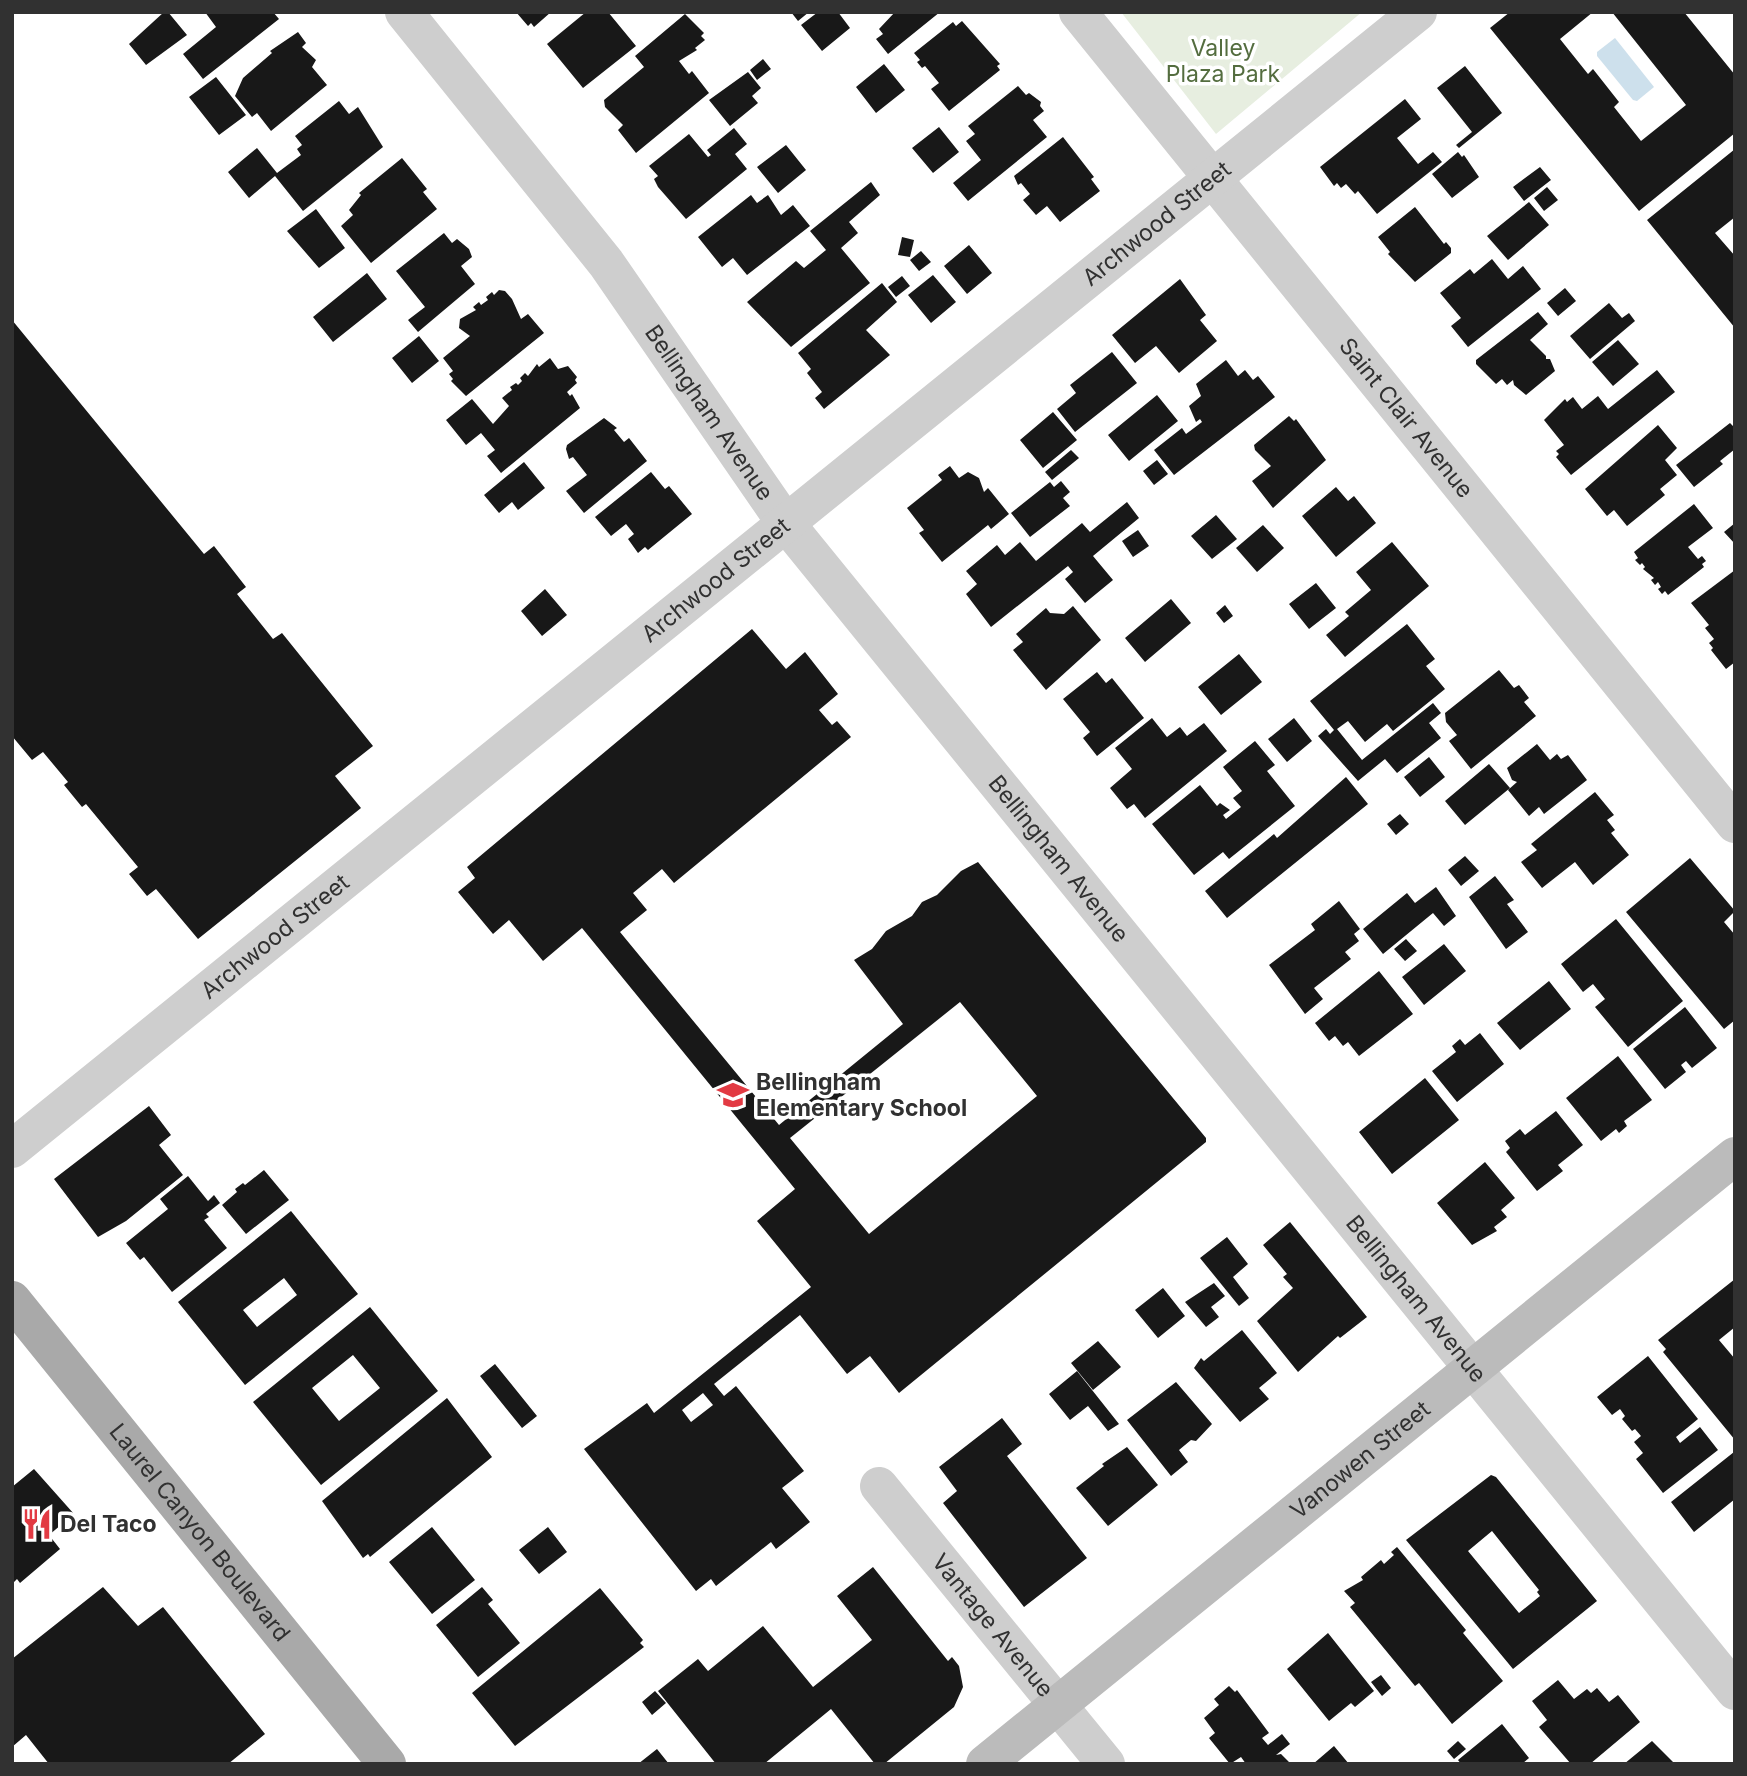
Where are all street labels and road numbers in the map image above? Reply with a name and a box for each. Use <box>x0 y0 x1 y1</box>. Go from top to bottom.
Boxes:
street label: Archwood Street <box>1077 155 1237 292</box>
street label: Bellingham Avenue <box>639 320 780 506</box>
street label: Saint Clair Avenue <box>1333 332 1479 503</box>
street label: Archwood Street <box>636 511 796 648</box>
street label: Bellingham Avenue <box>982 770 1135 948</box>
street label: Archwood Street <box>195 868 355 1005</box>
street label: Bellingham Avenue <box>1340 1210 1492 1388</box>
street label: Vanowen Street <box>1285 1395 1436 1525</box>
street label: Laurel Canyon Boulevard <box>104 1418 296 1647</box>
street label: Vantage Avenue <box>926 1548 1060 1703</box>

